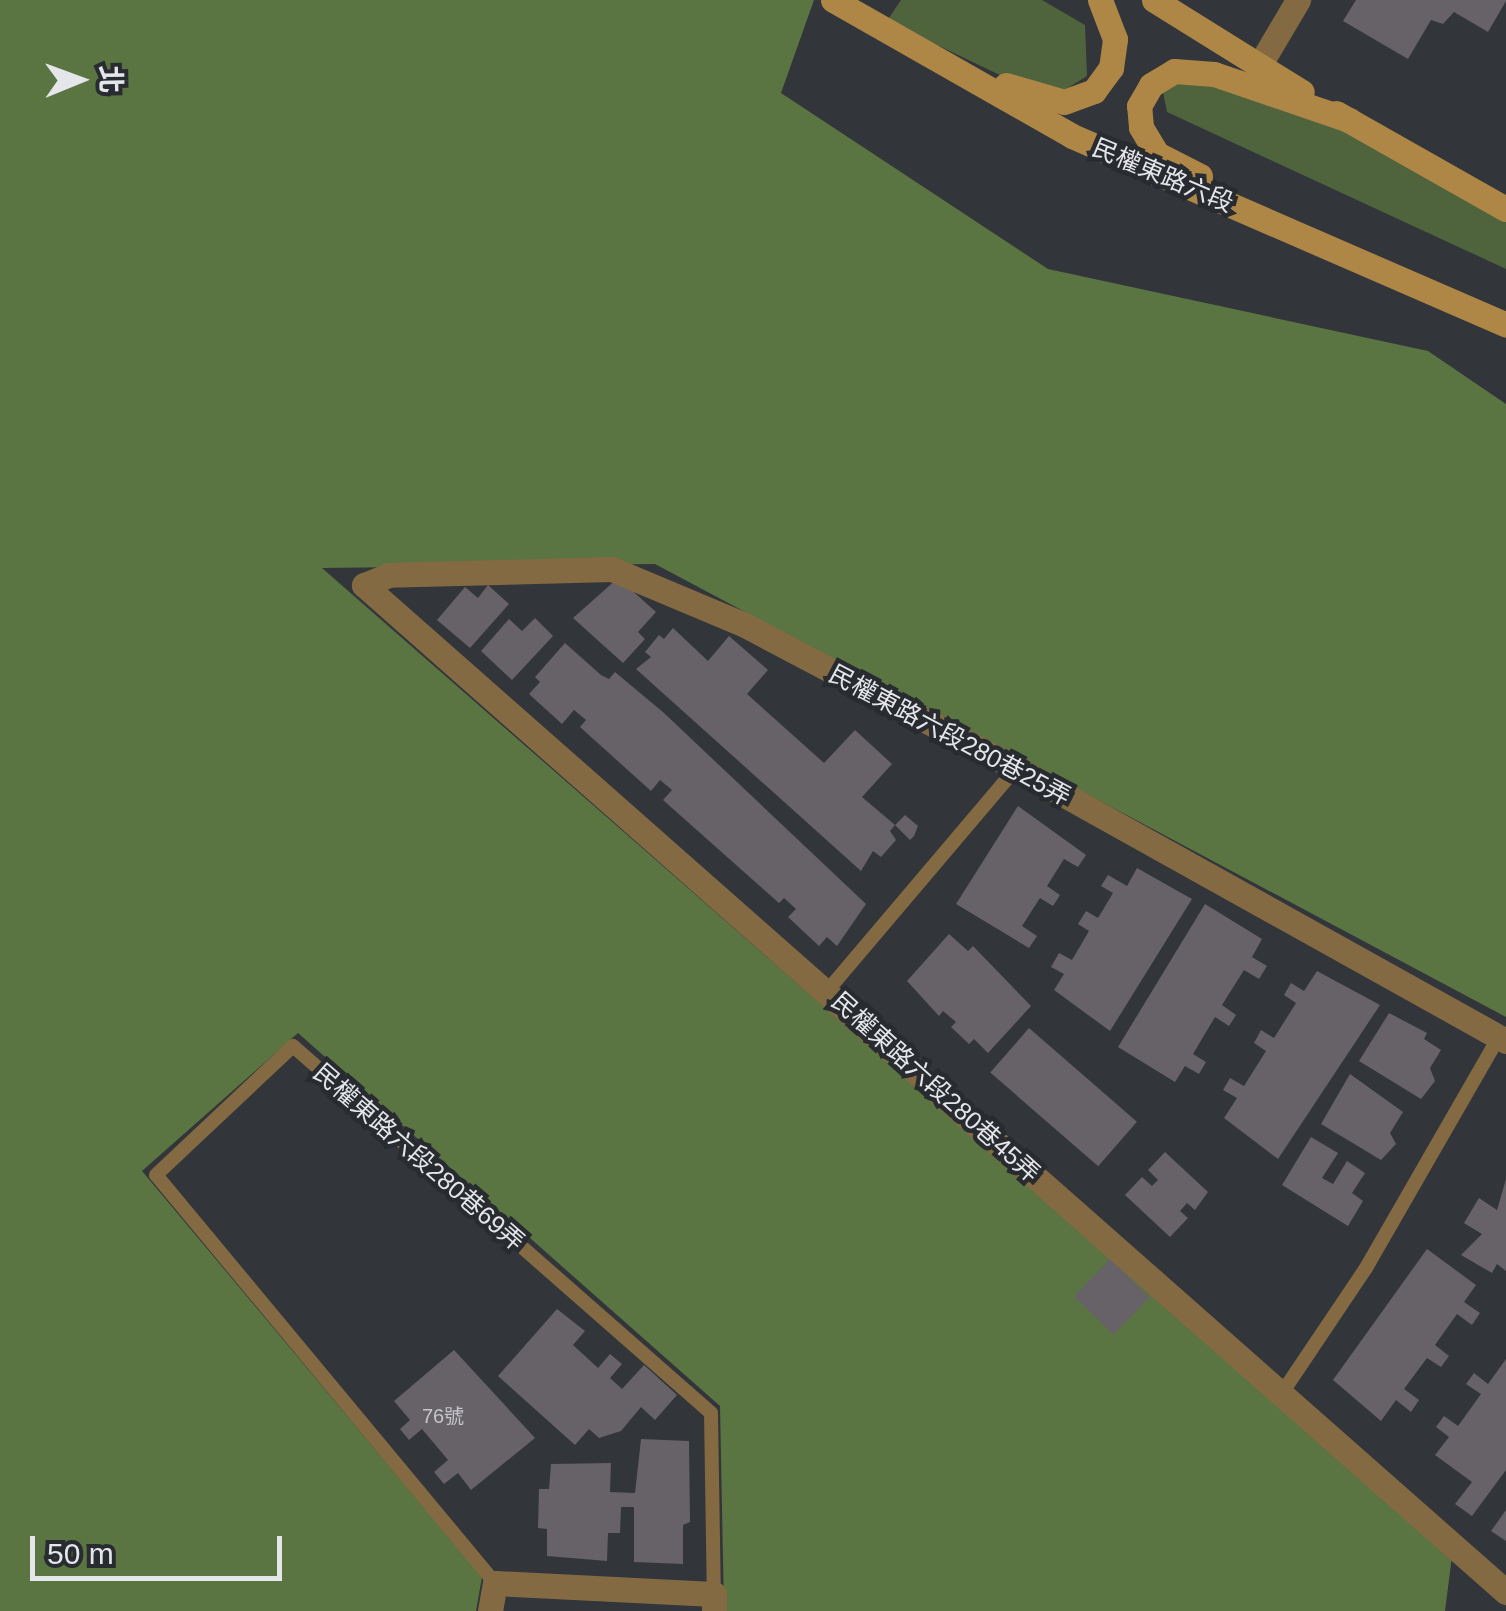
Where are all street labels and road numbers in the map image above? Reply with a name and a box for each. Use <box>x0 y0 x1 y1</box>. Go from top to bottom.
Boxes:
street label: 民權東路六段 <box>1088 132 1238 218</box>
street label: 民權東路六段280巷25弄 <box>824 658 1076 812</box>
street label: 民權東路六段280巷45弄 <box>826 986 1046 1188</box>
street label: 民權東路六段280巷69弄 <box>307 1057 531 1257</box>

